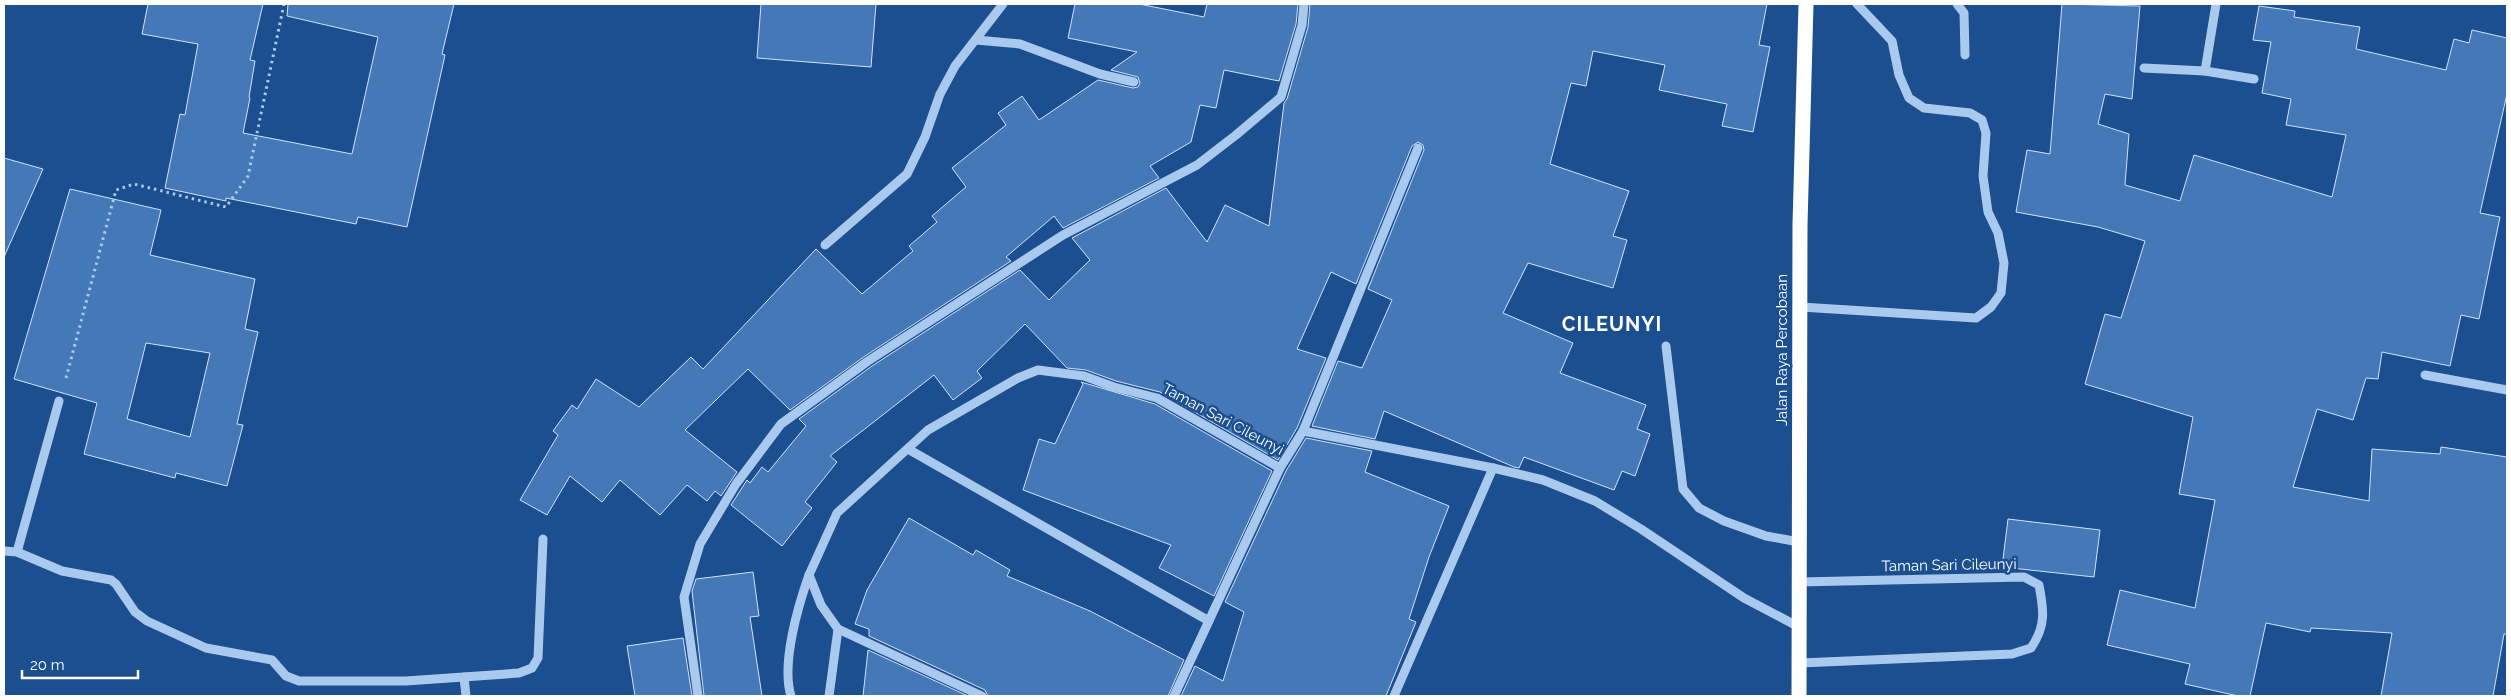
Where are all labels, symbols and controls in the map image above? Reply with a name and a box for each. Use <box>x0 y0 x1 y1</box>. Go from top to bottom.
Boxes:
street label: Jalan Raya Percobaan <box>1773 274 1791 426</box>
district label: CILEUNYI <box>1562 312 1662 336</box>
street label: Taman Sari Cileunyi <box>1159 379 1287 459</box>
street label: Taman Sari Cileunyi <box>1881 555 2017 575</box>
scale bar <box>22 648 139 680</box>
text: 20 m <box>30 656 65 674</box>

